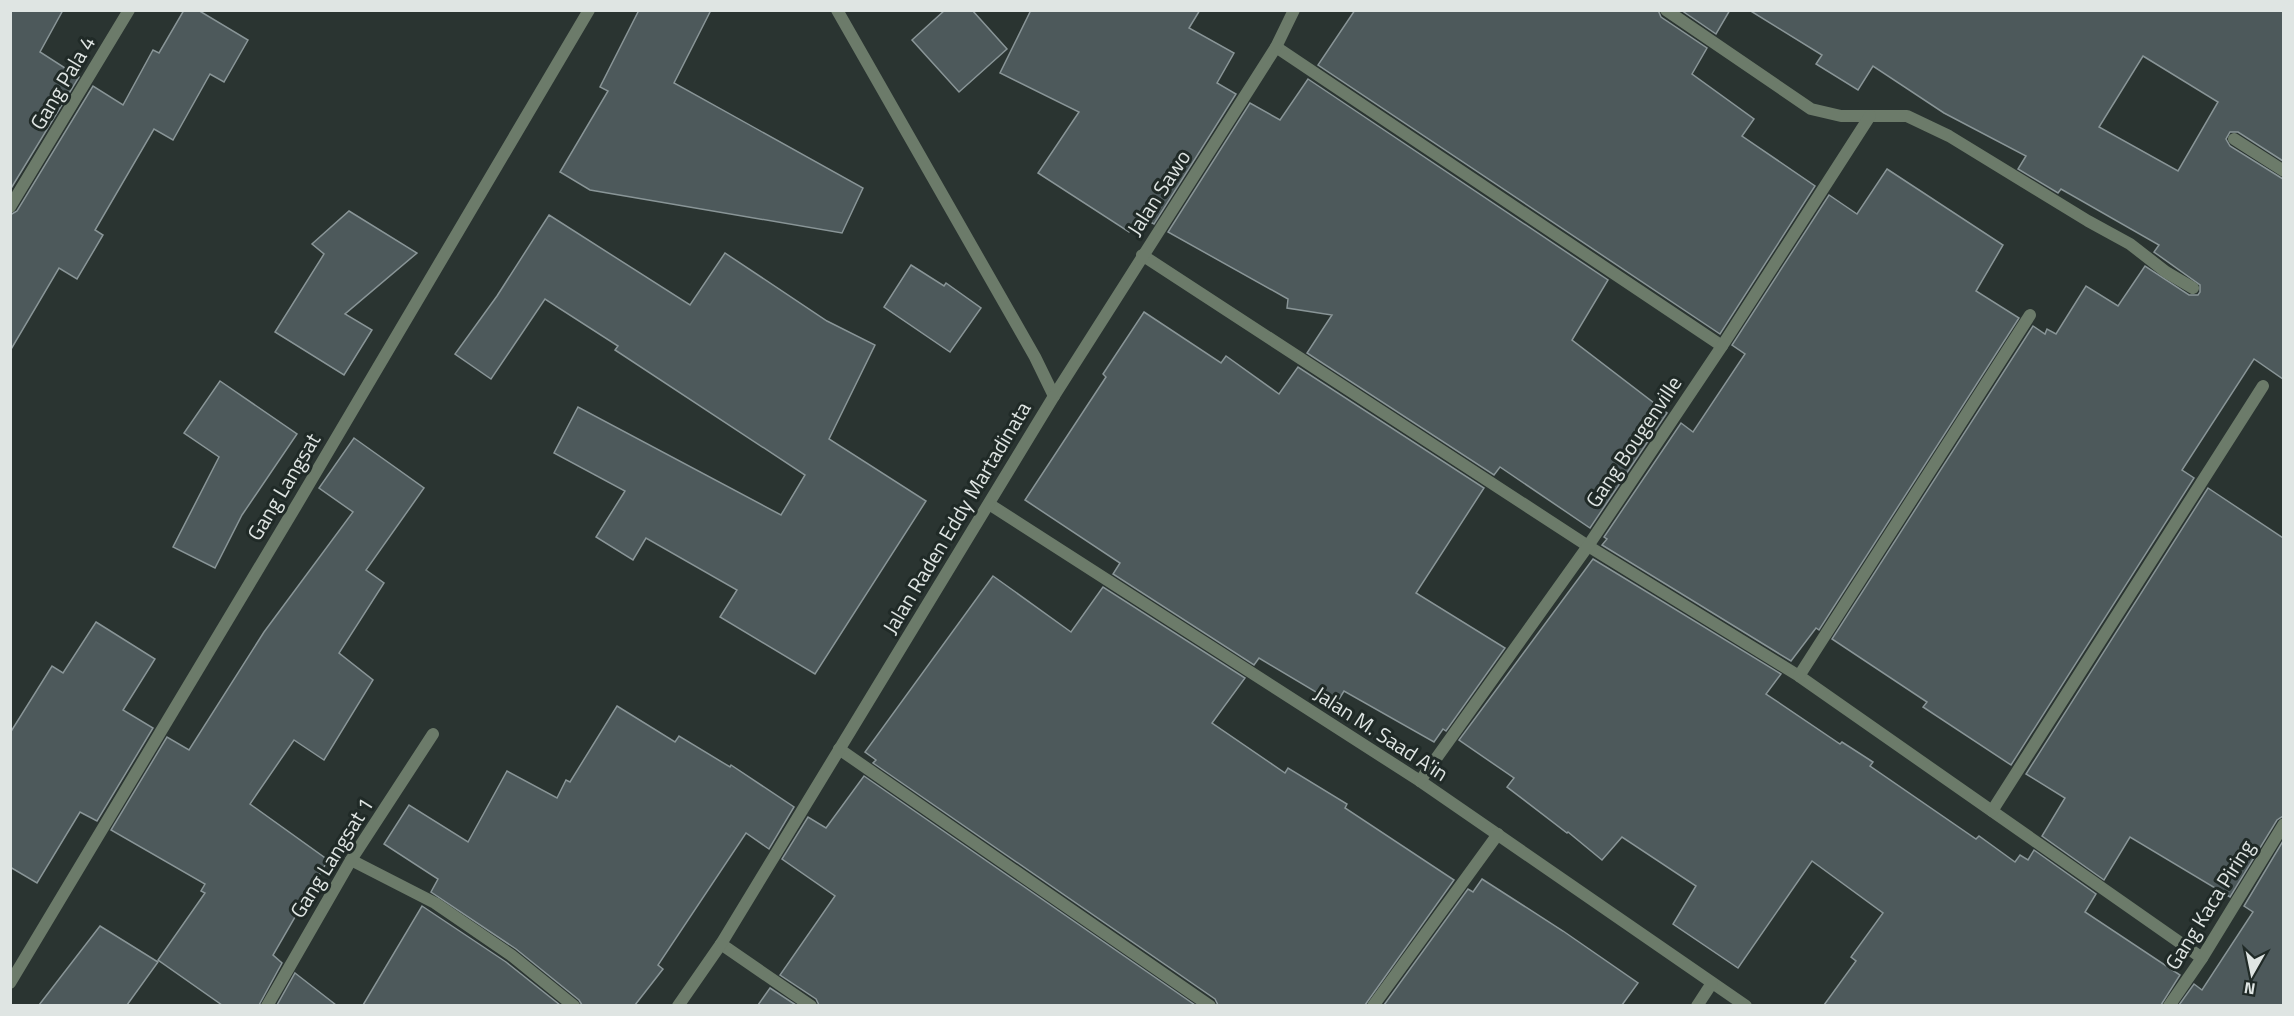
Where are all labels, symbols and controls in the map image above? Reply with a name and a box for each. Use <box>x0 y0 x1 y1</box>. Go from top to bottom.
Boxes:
street label: Gang Pala 4 <box>21 29 103 136</box>
street label: Jalan Sawo <box>1118 143 1198 242</box>
street label: Gang Bougenville <box>1577 369 1689 514</box>
street label: Jalan Raden Eddy Martadinata <box>874 395 1039 640</box>
street label: Gang Langsat <box>238 426 328 546</box>
street label: Jalan M. Saad A'in <box>1308 678 1455 789</box>
street label: Gang Langsat 1 <box>281 791 381 924</box>
street label: Gang Kaca Piring <box>2156 833 2262 976</box>
north arrow <box>2222 944 2282 1004</box>
text: N <box>2242 976 2257 1002</box>

